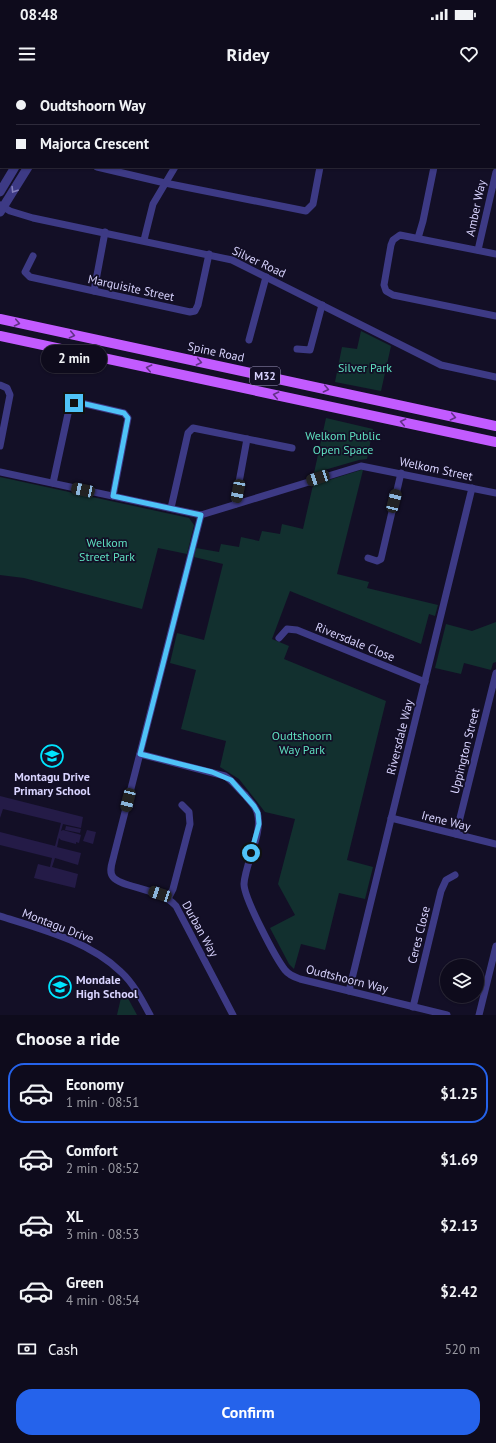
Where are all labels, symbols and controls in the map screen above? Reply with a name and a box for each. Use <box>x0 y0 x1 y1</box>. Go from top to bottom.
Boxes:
text: 08:48 <box>20 5 58 24</box>
icon: menu <box>16 43 38 65</box>
text: Ridey <box>227 43 269 66</box>
icon: heart <box>458 43 480 65</box>
text: Oudtshoorn Way <box>40 96 146 115</box>
text: Majorca Crescent <box>40 134 149 153</box>
street label: Amber Way <box>462 178 489 238</box>
one-way arrow <box>11 186 19 193</box>
street label: Silver Road <box>230 243 288 281</box>
street label: Marquisite Street <box>87 271 176 304</box>
one-way arrow <box>14 318 20 326</box>
one-way arrow <box>68 330 75 338</box>
street label: Spine Road <box>186 338 246 365</box>
callout: 2 min <box>41 345 107 373</box>
text: 2 min <box>58 350 90 367</box>
one-way arrow <box>196 358 202 366</box>
park label: Silver Park <box>338 360 392 375</box>
one-way arrow <box>146 364 152 372</box>
road number: M32 <box>250 367 280 385</box>
one-way arrow <box>323 385 329 393</box>
one-way arrow <box>273 391 279 400</box>
route end <box>65 394 83 412</box>
one-way arrow <box>450 412 456 420</box>
one-way arrow <box>400 419 406 427</box>
park label: Welkom Public Open Space <box>305 428 381 457</box>
street label: Welkom Street <box>398 453 474 484</box>
car <box>305 469 331 487</box>
car <box>230 478 246 504</box>
car <box>70 482 96 498</box>
car <box>385 488 403 514</box>
park label: Welkom Street Park <box>79 535 135 564</box>
street label: Riversdale Close <box>313 619 397 664</box>
street label: Riversdale Way <box>383 697 416 776</box>
street label: Uppington Street <box>447 706 482 795</box>
park label: Oudtshoorn Way Park <box>272 728 332 757</box>
school or university icon: Montagu Drive Primary School <box>39 743 65 769</box>
place label: Montagu Drive Primary School <box>14 769 91 798</box>
car <box>119 787 137 813</box>
street label: Irene Way <box>420 807 473 834</box>
route start <box>242 844 260 862</box>
car <box>147 885 173 903</box>
street label: Durban Way <box>179 898 222 960</box>
street label: Ceres Close <box>404 904 433 965</box>
street label: Montagu Drive <box>20 905 96 946</box>
map controls <box>440 959 484 1003</box>
button: layers <box>440 959 484 1003</box>
street label: Oudtshoorn Way <box>304 961 390 996</box>
place label: Mondale High School <box>76 972 138 1001</box>
school or university icon: Mondale High School <box>47 974 73 1000</box>
text: Choose a ride <box>16 1027 120 1050</box>
icon: car <box>18 1075 54 1111</box>
text: Economy <box>66 1075 124 1094</box>
text: $1.25 <box>440 1084 478 1103</box>
text: 1 min · 08:51 <box>66 1094 139 1111</box>
icon: car <box>18 1141 54 1177</box>
text: Comfort <box>66 1141 118 1160</box>
text: $1.69 <box>440 1150 478 1169</box>
text: 2 min · 08:52 <box>66 1160 139 1177</box>
icon: car <box>18 1207 54 1243</box>
text: XL <box>66 1207 83 1226</box>
text: $2.13 <box>440 1216 478 1235</box>
text: 3 min · 08:53 <box>66 1226 139 1243</box>
icon: car <box>18 1273 54 1309</box>
text: Green <box>66 1273 104 1292</box>
text: $2.42 <box>440 1282 478 1301</box>
text: 4 min · 08:54 <box>66 1292 139 1309</box>
icon: cash <box>16 1338 38 1360</box>
text: Cash <box>48 1340 78 1359</box>
text: 520 m <box>445 1341 480 1358</box>
button: Confirm <box>16 1389 480 1435</box>

